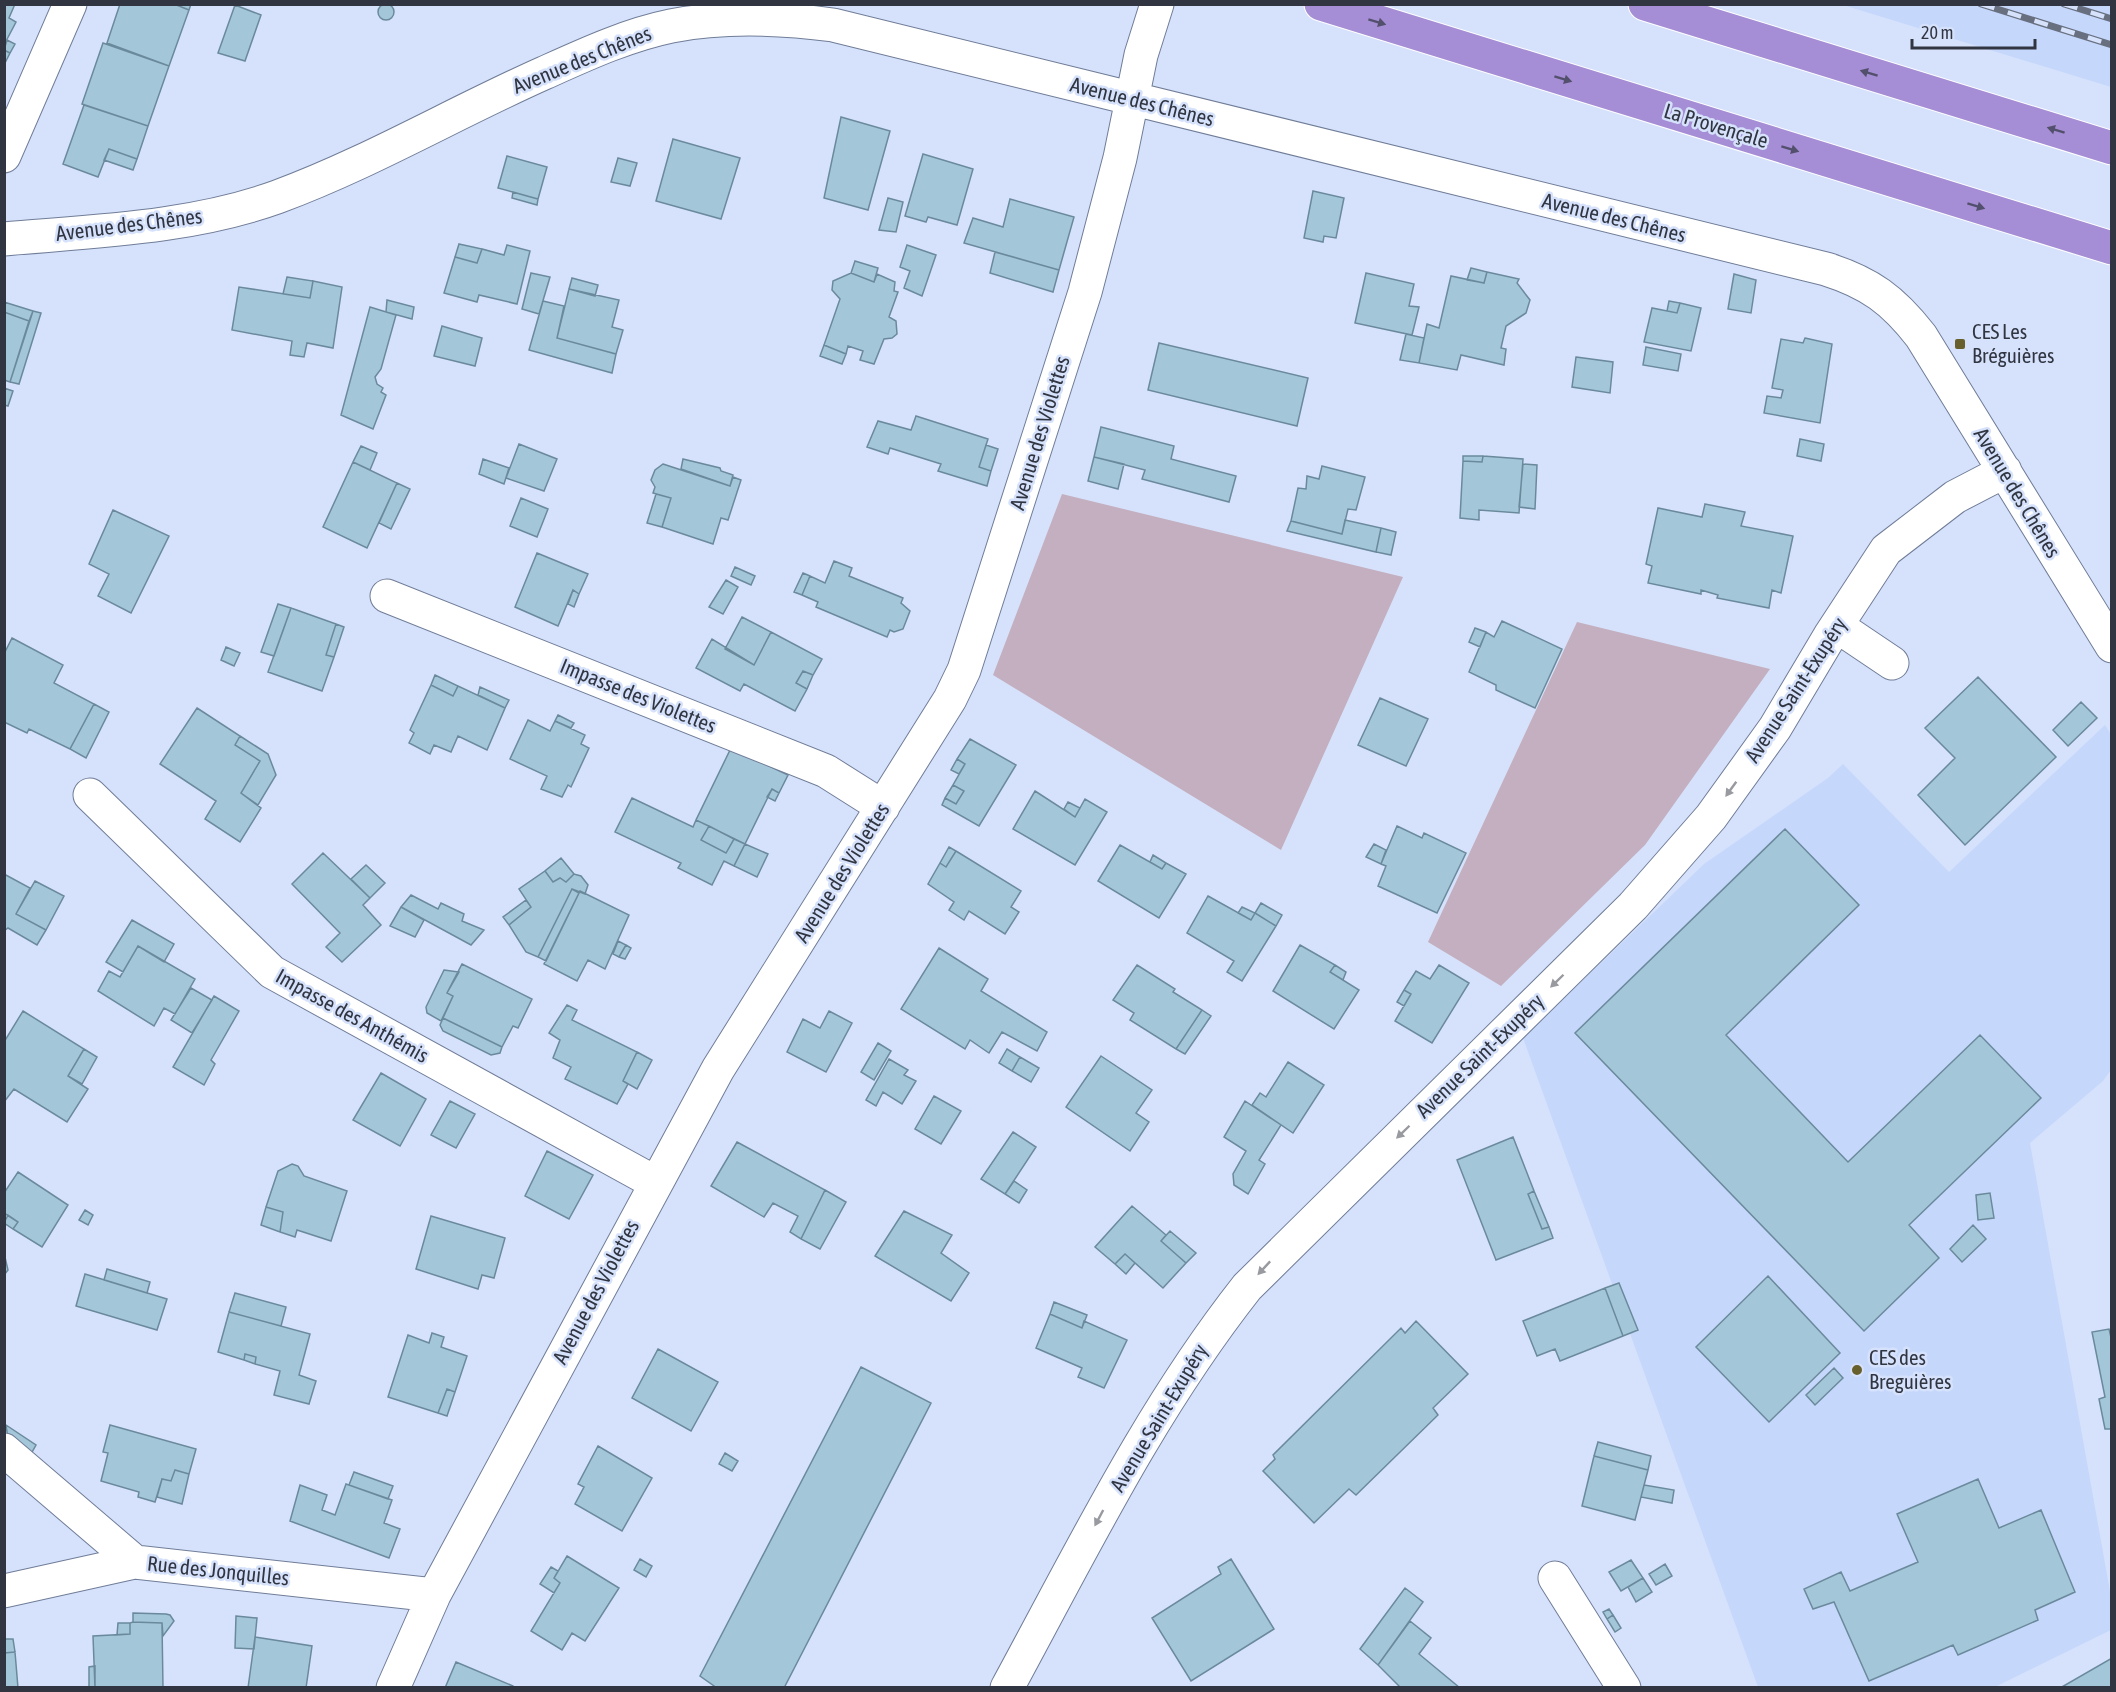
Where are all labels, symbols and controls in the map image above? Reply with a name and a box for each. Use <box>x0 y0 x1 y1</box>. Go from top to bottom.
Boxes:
scale bar <box>1912 12 2035 50</box>
one-way arrow <box>1368 18 1386 27</box>
street label: Avenue des Chênes <box>509 20 654 98</box>
text: 20 m <box>1921 22 1953 43</box>
one-way arrow <box>1860 68 1878 77</box>
street label: Avenue des Chênes <box>1068 72 1217 130</box>
one-way arrow <box>1554 75 1572 84</box>
street label: La Provençale <box>1661 98 1771 152</box>
one-way arrow <box>2047 125 2065 134</box>
one-way arrow <box>1781 145 1799 154</box>
street label: Avenue des Chênes <box>1540 188 1689 246</box>
one-way arrow <box>1967 202 1985 211</box>
street label: Avenue des Chênes <box>54 203 203 245</box>
place label: CES Les Bréguières <box>1972 319 2054 367</box>
marker: CES Les Bréguières <box>1953 337 1967 351</box>
street label: Avenue des Violettes <box>1004 353 1074 512</box>
street label: Avenue des Chênes <box>1970 423 2066 562</box>
street label: Avenue Saint-Exupéry <box>1739 612 1851 766</box>
street label: Impasse des Violettes <box>557 653 720 737</box>
one-way arrow <box>1725 780 1737 796</box>
street label: Avenue des Violettes <box>789 798 894 946</box>
street label: Impasse des Anthémis <box>272 963 433 1067</box>
one-way arrow <box>1551 973 1565 987</box>
street label: Avenue Saint-Exupéry <box>1411 988 1548 1122</box>
one-way arrow <box>1396 1124 1410 1138</box>
street label: Avenue des Violettes <box>547 1215 643 1368</box>
one-way arrow <box>1258 1260 1271 1275</box>
street label: Avenue Saint-Exupéry <box>1105 1339 1212 1496</box>
place label: CES des Breguières <box>1869 1345 1951 1393</box>
marker: CES des Breguières <box>1850 1363 1864 1377</box>
one-way arrow <box>1094 1510 1104 1527</box>
street label: Rue des Jonquilles <box>146 1551 290 1589</box>

